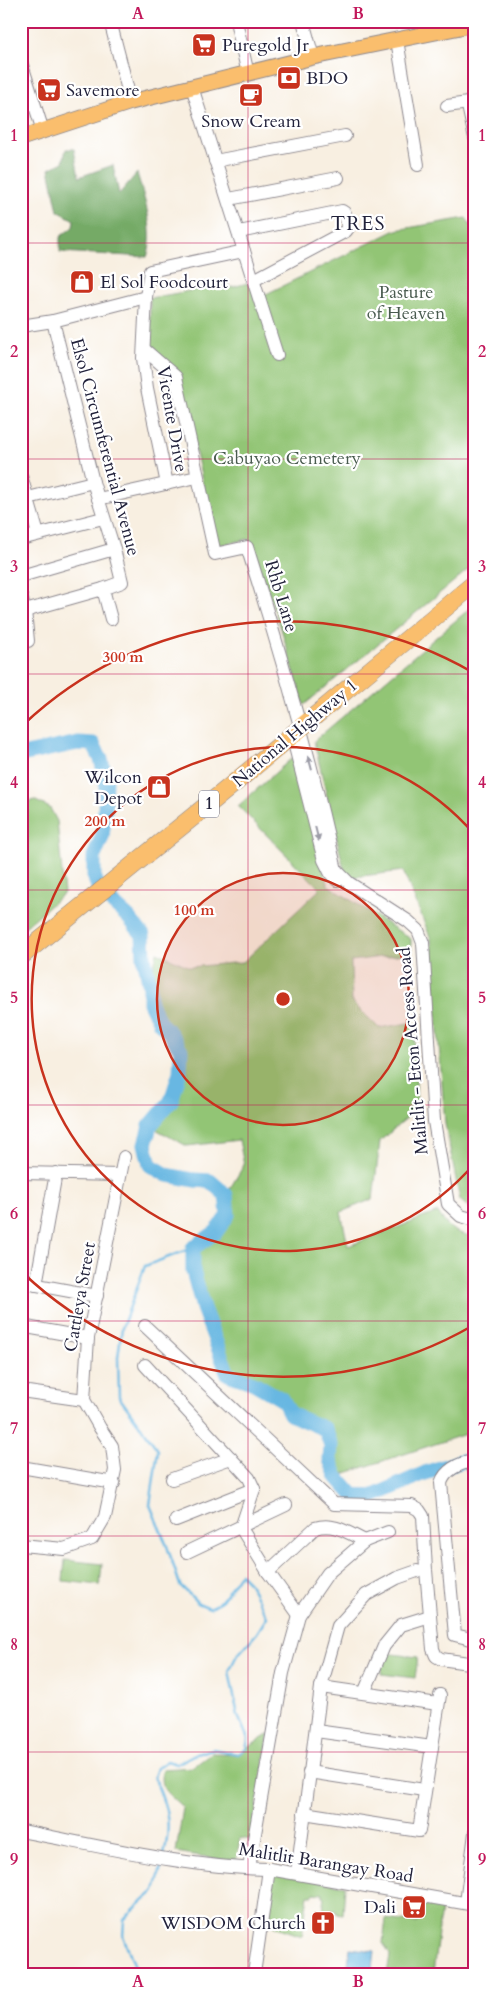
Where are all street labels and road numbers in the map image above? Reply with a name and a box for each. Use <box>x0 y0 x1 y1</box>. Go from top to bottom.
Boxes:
street label: Elsol Circumferential Avenue <box>64 335 146 559</box>
street label: Vicente Drive <box>150 364 194 474</box>
street label: Rhb Lane <box>258 557 304 635</box>
street label: National Highway 1 <box>227 673 363 793</box>
road number: 1 <box>199 791 219 818</box>
street label: Malitlit - Eton Access Road <box>391 946 435 1156</box>
street label: Cattleya Street <box>58 1240 102 1354</box>
street label: Malitlit Barangay Road <box>237 1837 416 1889</box>

